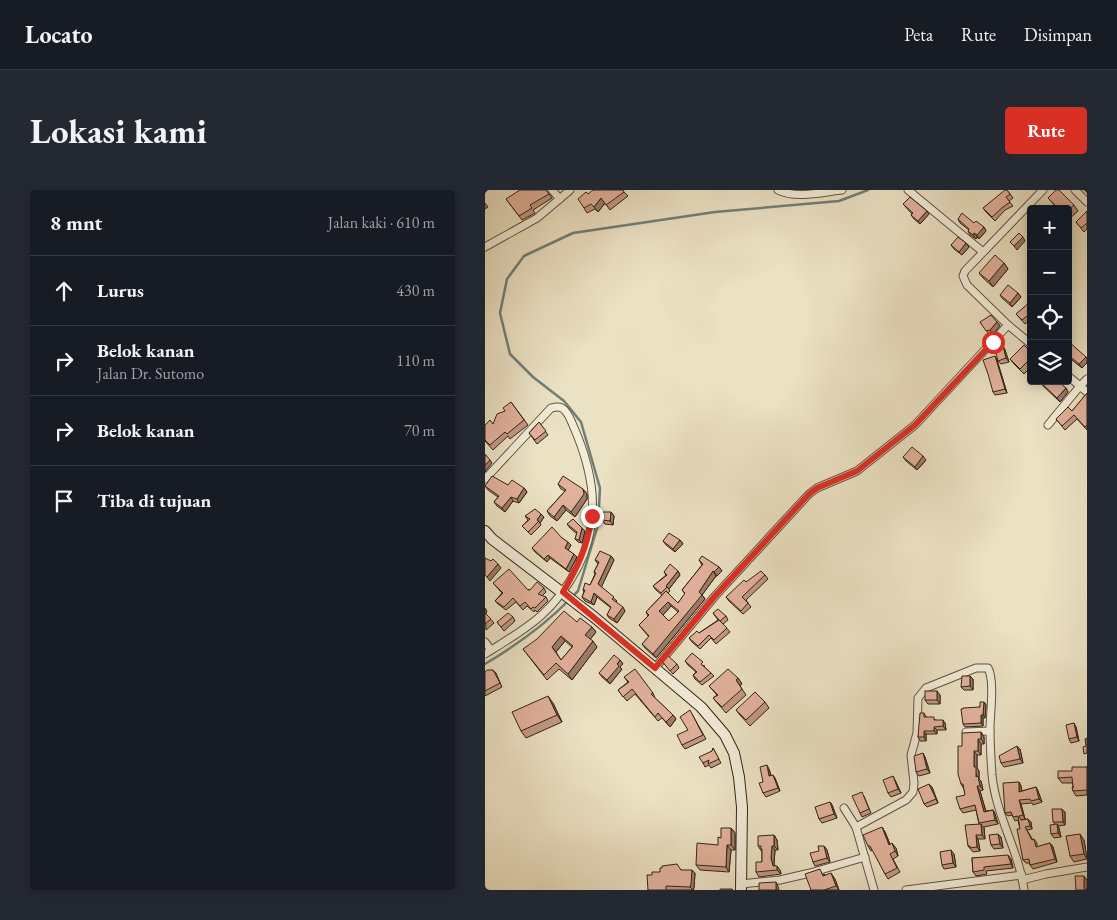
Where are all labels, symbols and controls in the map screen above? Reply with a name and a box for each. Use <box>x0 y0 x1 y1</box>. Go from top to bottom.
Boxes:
text: Locato <box>25 19 93 50</box>
text: Peta <box>904 23 933 46</box>
text: Rute <box>961 23 996 46</box>
text: Disimpan <box>1024 23 1092 46</box>
button: Rute <box>1005 107 1087 154</box>
text: Lokasi kami <box>30 108 207 153</box>
map controls <box>1027 205 1072 385</box>
button: + <box>1027 205 1072 250</box>
text: 8 mnt <box>50 209 102 236</box>
text: Jalan kaki · 610 m <box>328 212 435 233</box>
button: − <box>1027 250 1072 295</box>
icon: ahead <box>50 277 78 305</box>
text: Lurus <box>97 278 144 303</box>
text: 430 m <box>396 280 435 301</box>
button: locate <box>1027 295 1072 340</box>
route start <box>982 331 1005 354</box>
text: Belok kanan <box>97 338 195 363</box>
button: layers <box>1027 340 1072 385</box>
icon: right <box>50 347 78 375</box>
text: 110 m <box>396 350 435 371</box>
text: Jalan Dr. Sutomo <box>97 363 204 384</box>
icon: right <box>50 417 78 445</box>
text: Belok kanan <box>97 418 195 443</box>
text: 70 m <box>404 420 435 441</box>
icon: arrive <box>50 487 78 515</box>
text: Tiba di tujuan <box>97 488 211 513</box>
route end <box>581 505 604 528</box>

